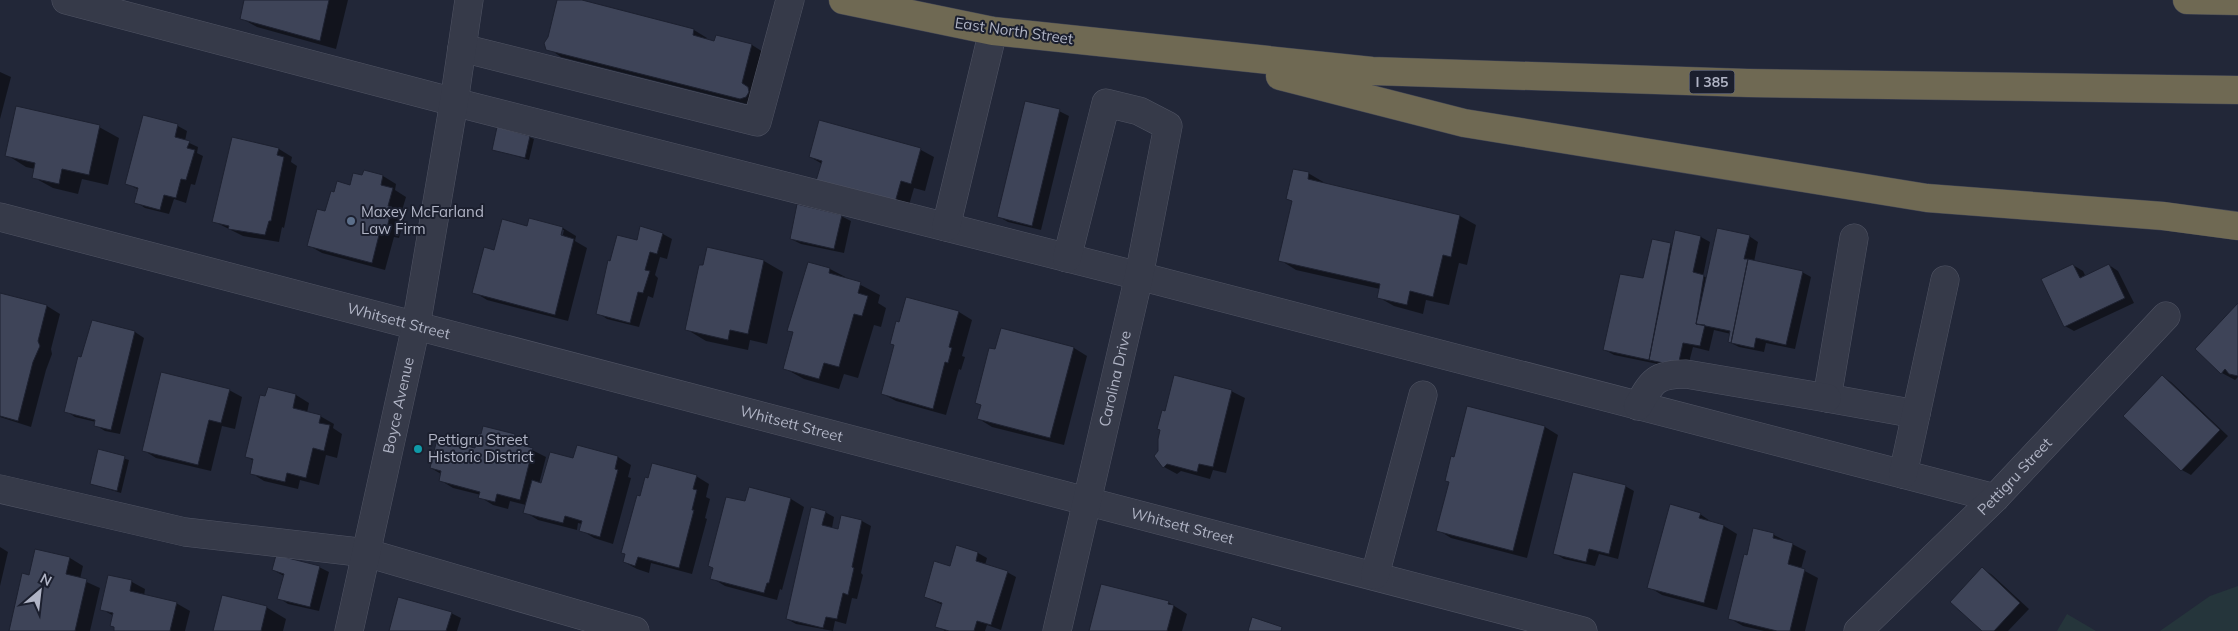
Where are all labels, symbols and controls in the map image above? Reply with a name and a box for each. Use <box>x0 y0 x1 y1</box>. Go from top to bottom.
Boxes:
street label: East North Street <box>954 13 1074 48</box>
road number: I 385 <box>1690 70 1734 94</box>
place label: Maxey McFarland Law Firm <box>361 202 484 238</box>
marker: Maxey McFarland Law Firm <box>345 215 357 227</box>
street label: Whitsett Street <box>345 298 452 343</box>
street label: Carolina Drive <box>1095 329 1135 428</box>
street label: Boyce Avenue <box>378 355 418 455</box>
street label: Whitsett Street <box>738 401 845 446</box>
place label: Pettigru Street Historic District <box>428 430 534 466</box>
street label: Pettigru Street <box>1973 433 2056 519</box>
marker: Pettigru Street Historic District <box>412 443 424 455</box>
street label: Whitsett Street <box>1129 503 1236 548</box>
north arrow <box>15 566 65 616</box>
text: N <box>37 569 55 590</box>

